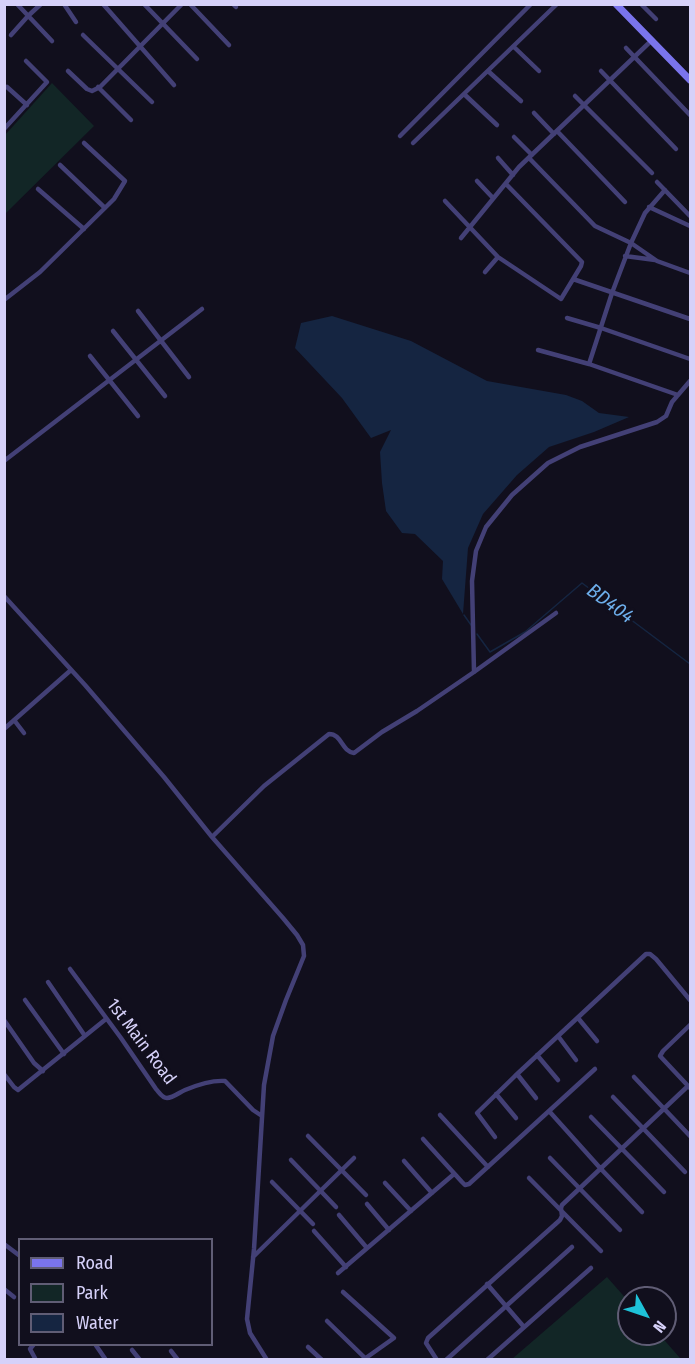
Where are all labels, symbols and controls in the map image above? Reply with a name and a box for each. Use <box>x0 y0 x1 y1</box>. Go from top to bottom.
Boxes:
water label: BD404 <box>582 579 638 629</box>
street label: 1st Main Road <box>102 995 180 1089</box>
legend <box>18 1238 213 1346</box>
text: Road <box>76 1252 113 1274</box>
text: Park <box>76 1282 108 1304</box>
north arrow <box>617 1286 677 1346</box>
text: Water <box>76 1312 119 1334</box>
text: N <box>649 1317 670 1336</box>

